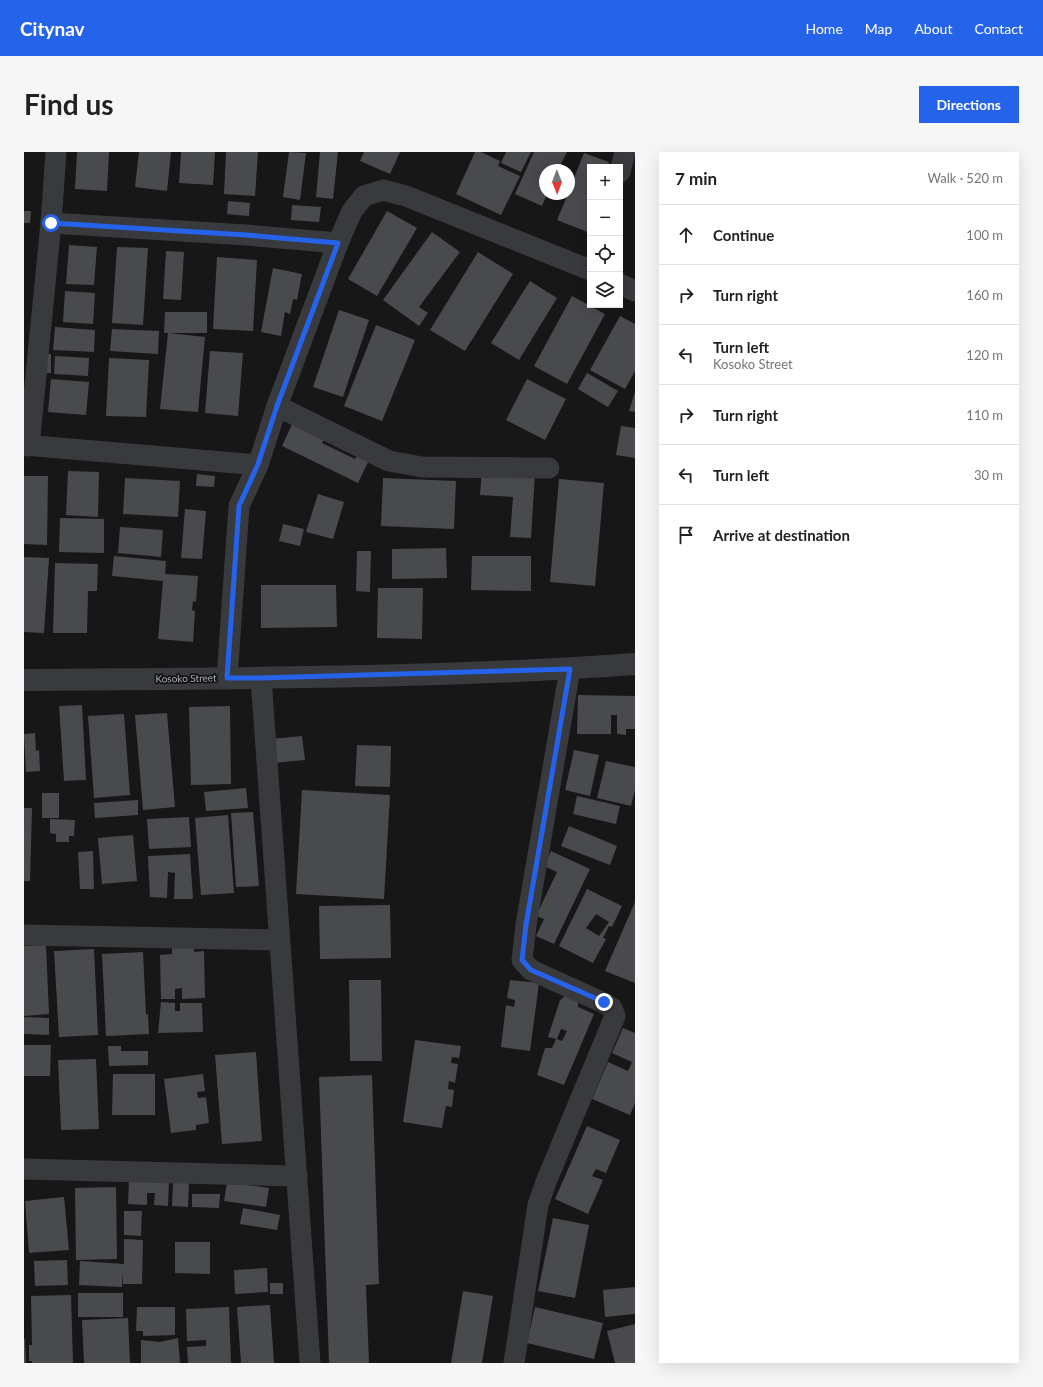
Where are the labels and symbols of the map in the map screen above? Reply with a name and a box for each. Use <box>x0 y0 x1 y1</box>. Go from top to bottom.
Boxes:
north arrow <box>539 164 575 200</box>
route start <box>42 214 60 232</box>
street label: Kosoko Street <box>155 671 217 685</box>
route end <box>595 993 613 1011</box>

